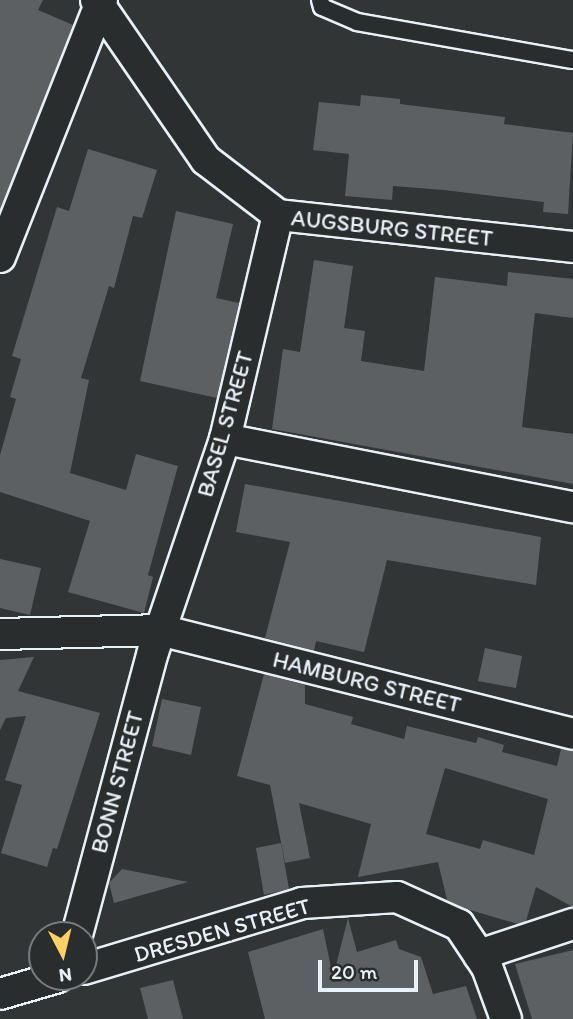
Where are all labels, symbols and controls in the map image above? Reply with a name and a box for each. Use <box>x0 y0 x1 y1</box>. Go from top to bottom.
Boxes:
street label: AUGSBURG STREET <box>290 204 494 252</box>
street label: BASEL STREET <box>191 348 259 500</box>
street label: HAMBURG STREET <box>270 645 464 719</box>
street label: BONN STREET <box>85 708 149 856</box>
street label: DRESDEN STREET <box>131 892 313 968</box>
north arrow <box>28 921 98 991</box>
scale bar <box>321 946 421 990</box>
text: 20 m <box>331 959 377 984</box>
text: N <box>58 963 73 988</box>

